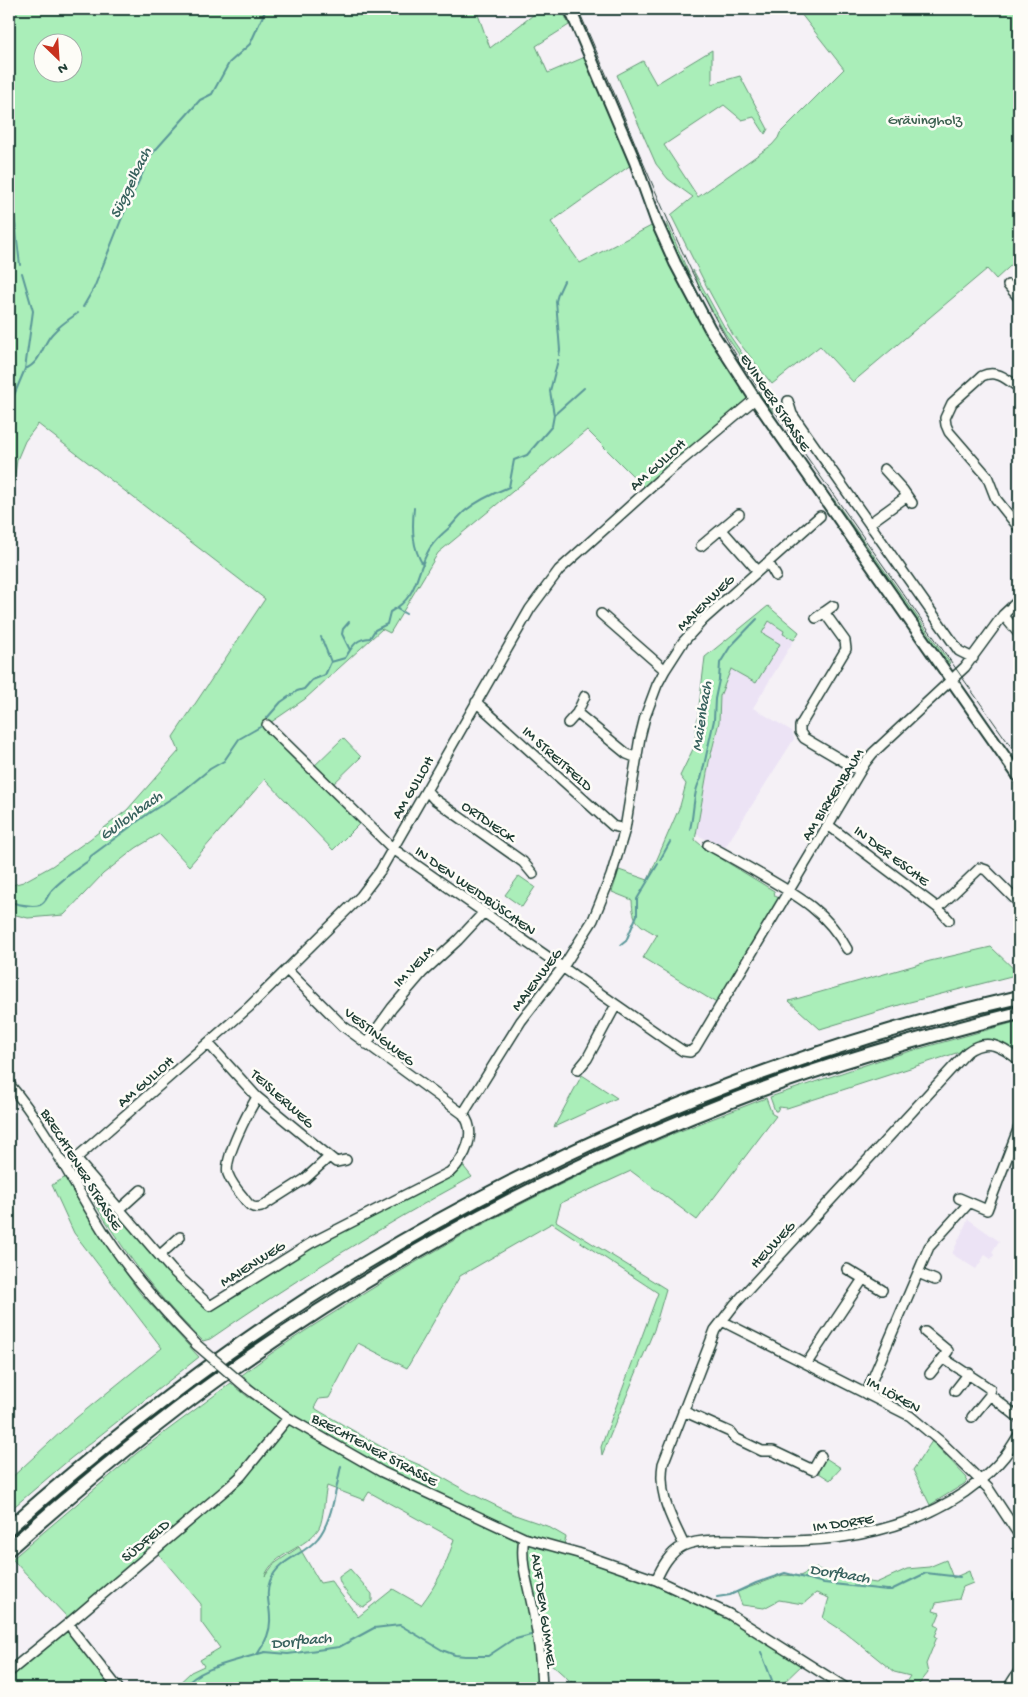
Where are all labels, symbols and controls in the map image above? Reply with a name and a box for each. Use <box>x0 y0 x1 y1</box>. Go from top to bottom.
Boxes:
north arrow <box>32 32 82 82</box>
text: N <box>55 58 70 77</box>
park label: Grävingholz <box>888 112 963 130</box>
water label: Süggelbach <box>107 145 158 222</box>
street label: EVINGER STRASSE <box>735 351 814 456</box>
street label: AM GULLOH <box>626 435 691 495</box>
street label: MAIENWEG <box>674 571 739 635</box>
water label: Maienbach <box>689 680 718 753</box>
street label: IM STREITFELD <box>517 723 596 796</box>
street label: AM BIRKENBAUM <box>798 745 869 844</box>
street label: AM GULLOH <box>389 753 439 823</box>
water label: Gullohbach <box>97 787 167 846</box>
street label: ORTDIECK <box>457 798 520 849</box>
street label: IN DER ESCHE <box>850 822 933 891</box>
street label: IN DEN WEIDBÜSCHEN <box>411 843 539 940</box>
street label: IM VELM <box>390 942 439 992</box>
street label: MAIENWEG <box>508 945 567 1015</box>
street label: VESTINGWEG <box>339 1004 418 1071</box>
street label: AM GULLOH <box>114 1053 179 1112</box>
street label: TEISLERWEG <box>245 1065 318 1133</box>
street label: BRECHTENER STRASSE <box>35 1105 125 1235</box>
street label: HEUWEG <box>747 1218 800 1273</box>
street label: MAIENWEG <box>217 1237 289 1292</box>
street label: IM LÖKEN <box>863 1373 924 1418</box>
street label: BRECHTENER STRASSE <box>307 1410 441 1492</box>
street label: IM DORFE <box>812 1511 876 1537</box>
street label: SÜDFELD <box>118 1516 174 1567</box>
street label: AUF DEM GUMMEL <box>526 1553 560 1670</box>
water label: Dorfbach <box>808 1561 871 1590</box>
water label: Dorfbach <box>270 1630 333 1655</box>

